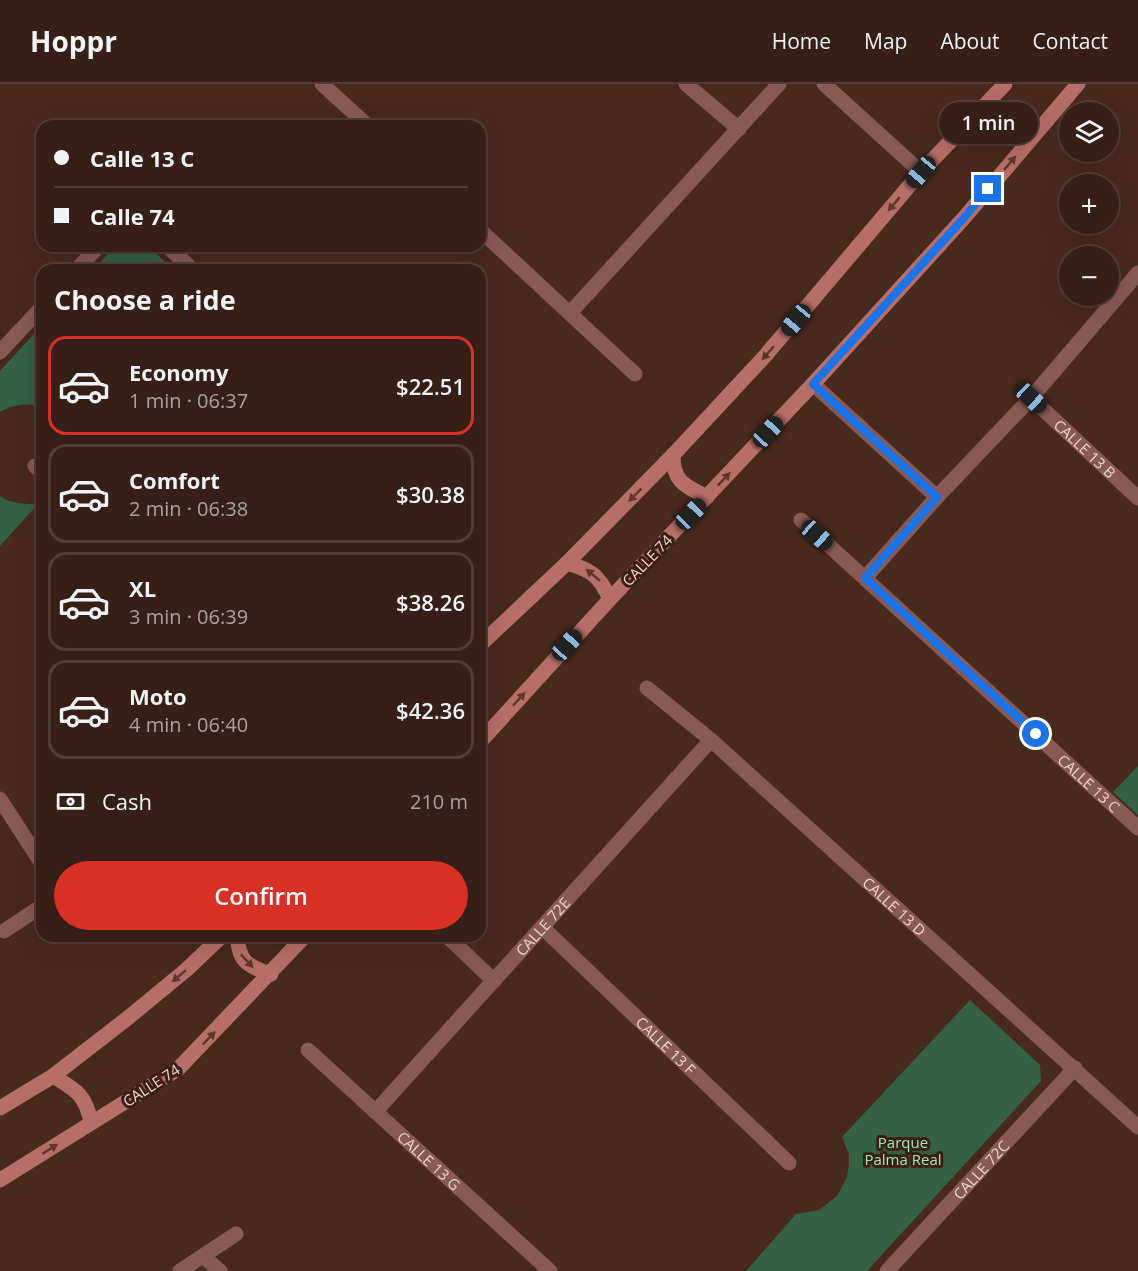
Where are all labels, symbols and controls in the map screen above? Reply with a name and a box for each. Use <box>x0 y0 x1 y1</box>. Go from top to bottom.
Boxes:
text: Hoppr <box>30 22 117 60</box>
text: Home <box>772 27 831 55</box>
text: Map <box>864 27 907 55</box>
text: About <box>940 27 1000 55</box>
text: Contact <box>1033 27 1108 55</box>
callout: 1 min <box>938 102 1038 144</box>
map controls <box>1059 102 1119 306</box>
button: layers <box>1059 102 1119 162</box>
text: 1 min <box>962 109 1016 136</box>
text: Calle 13 C <box>90 143 194 173</box>
car <box>903 152 939 192</box>
one-way arrow <box>1003 155 1016 171</box>
button: + <box>1059 174 1119 234</box>
route end <box>974 175 1001 202</box>
one-way arrow <box>888 196 901 211</box>
text: Calle 74 <box>90 201 175 231</box>
button: − <box>1059 246 1119 306</box>
text: Choose a ride <box>54 281 236 318</box>
car <box>778 300 814 340</box>
one-way arrow <box>762 345 775 360</box>
text: Economy <box>129 357 228 387</box>
icon: car <box>57 359 111 413</box>
text: $22.51 <box>396 371 465 401</box>
car <box>1012 379 1050 417</box>
text: 1 min · 06:37 <box>129 387 248 414</box>
car <box>749 413 787 451</box>
street label: CALLE 13 B <box>1050 415 1120 482</box>
text: Comfort <box>129 465 220 495</box>
icon: car <box>57 467 111 521</box>
one-way arrow <box>717 472 730 487</box>
text: $30.38 <box>396 479 465 509</box>
one-way arrow <box>628 488 642 502</box>
text: 2 min · 06:38 <box>129 495 248 522</box>
car <box>672 495 710 533</box>
car <box>798 516 836 554</box>
street label: CALLE 74 <box>618 530 677 590</box>
one-way arrow <box>586 569 601 582</box>
text: XL <box>129 573 156 603</box>
icon: car <box>57 575 111 629</box>
text: $38.26 <box>396 587 465 617</box>
text: 3 min · 06:39 <box>129 603 248 630</box>
car <box>548 626 586 664</box>
text: Moto <box>129 681 187 711</box>
icon: car <box>57 683 111 737</box>
one-way arrow <box>512 691 526 706</box>
text: $42.36 <box>396 695 465 725</box>
text: 4 min · 06:40 <box>129 711 248 738</box>
route start <box>1022 720 1049 747</box>
street label: CALLE 13 C <box>1054 750 1124 817</box>
icon: cash <box>54 785 87 818</box>
text: Cash <box>102 786 152 816</box>
text: 210 m <box>410 788 468 815</box>
button: Confirm <box>54 861 468 930</box>
street label: CALLE 13 D <box>858 872 930 940</box>
street label: CALLE 72E <box>511 893 574 960</box>
one-way arrow <box>240 953 254 968</box>
one-way arrow <box>172 969 187 982</box>
street label: CALLE 13 F <box>632 1012 700 1079</box>
one-way arrow <box>201 1031 215 1045</box>
street label: CALLE 74 <box>119 1059 184 1111</box>
street label: CALLE 13 G <box>393 1127 465 1195</box>
park label: Parque Palma Real <box>864 1132 942 1169</box>
street label: CALLE 72C <box>948 1136 1013 1204</box>
one-way arrow <box>41 1143 57 1155</box>

